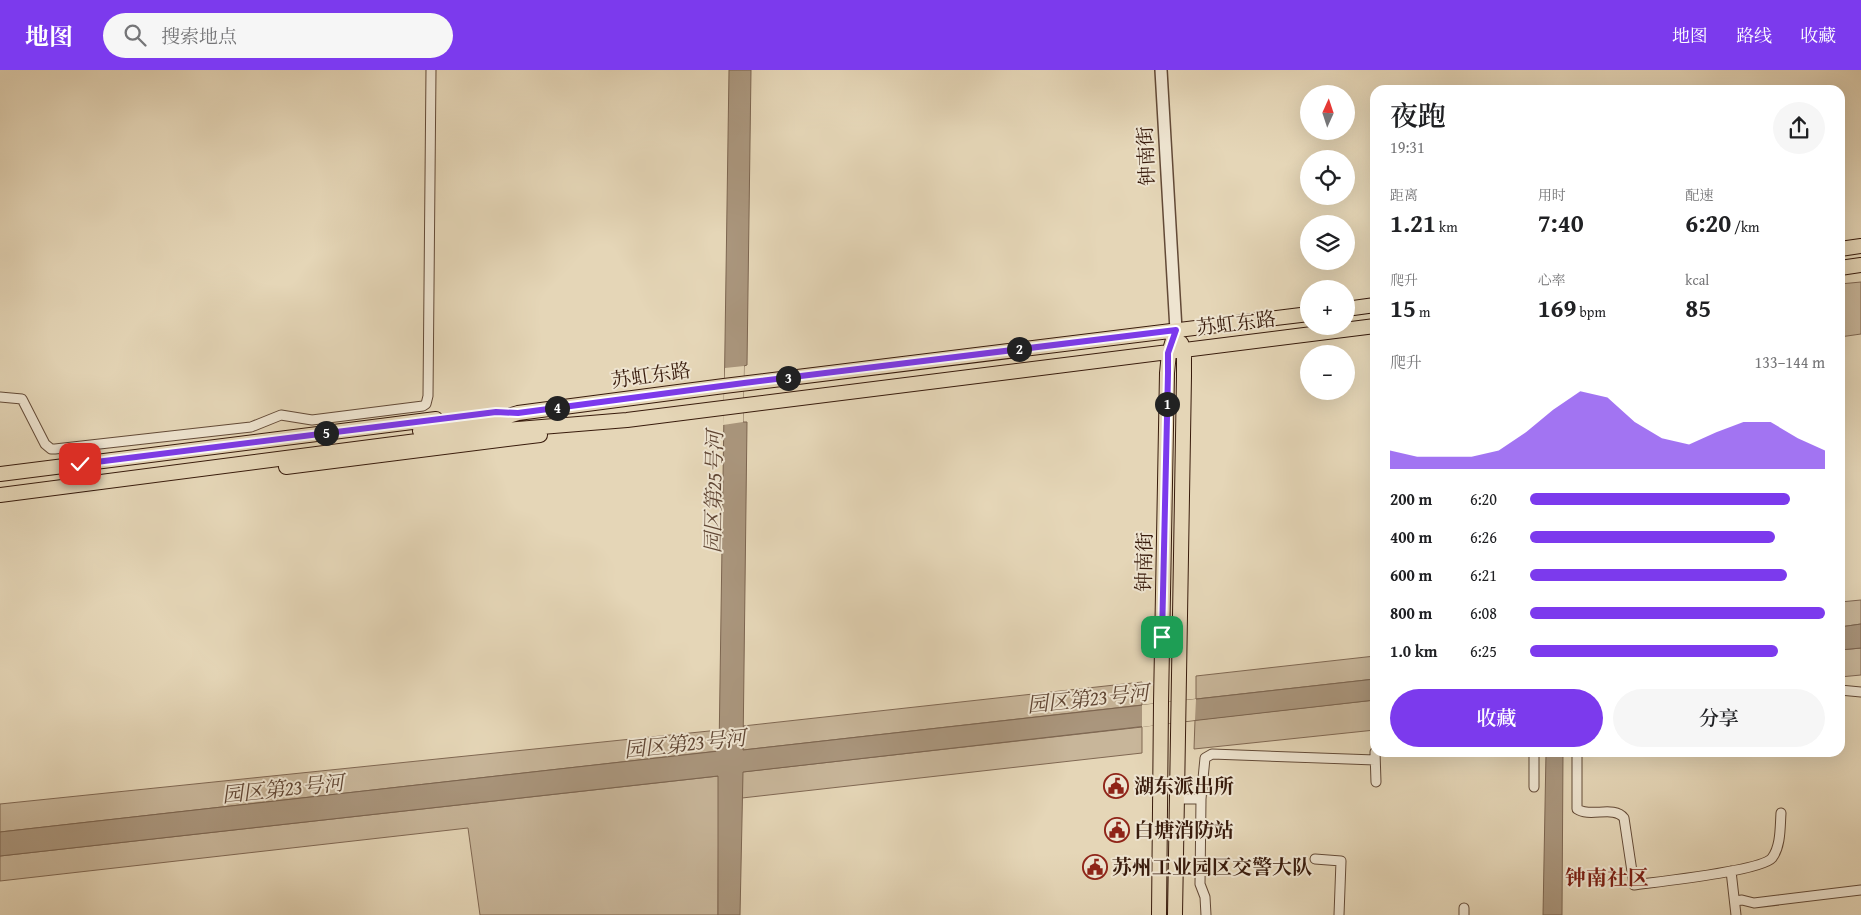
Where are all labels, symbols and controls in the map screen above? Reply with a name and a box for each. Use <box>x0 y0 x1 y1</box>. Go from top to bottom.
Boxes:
search box <box>103 13 453 58</box>
text: 地图 <box>25 19 73 54</box>
icon: search <box>121 21 149 49</box>
text: 搜索地点 <box>161 22 237 50</box>
text: 地图 <box>1672 22 1708 49</box>
text: 路线 <box>1736 22 1772 49</box>
text: 收藏 <box>1800 22 1836 49</box>
north arrow <box>1300 85 1355 140</box>
map controls <box>1300 85 1355 400</box>
text: 夜跑 <box>1390 95 1446 136</box>
button: share <box>1773 102 1825 154</box>
street label: 钟南街 <box>1129 125 1162 187</box>
text: 19:31 <box>1390 135 1425 159</box>
button: locate <box>1300 150 1355 205</box>
text: 距离 <box>1390 185 1418 205</box>
text: 用时 <box>1538 185 1566 205</box>
text: 配速 <box>1685 185 1713 205</box>
text: 1.21 <box>1390 205 1436 241</box>
text: 7:40 <box>1538 205 1584 241</box>
text: 6:20 <box>1685 205 1731 241</box>
button: layers <box>1300 215 1355 270</box>
text: km <box>1436 217 1458 237</box>
text: /km <box>1731 217 1760 237</box>
text: 爬升 <box>1390 270 1418 290</box>
text: 心率 <box>1538 270 1566 290</box>
text: kcal <box>1685 270 1709 290</box>
button: + <box>1300 280 1355 335</box>
text: 15 <box>1390 290 1416 326</box>
text: 169 <box>1538 290 1577 326</box>
text: 85 <box>1685 290 1711 326</box>
text: m <box>1416 302 1430 322</box>
text: bpm <box>1577 302 1606 322</box>
street label: 苏虹东路 <box>1194 303 1277 342</box>
pin: 2 <box>1006 336 1032 362</box>
text: 2 <box>1016 339 1023 359</box>
button: − <box>1300 345 1355 400</box>
text: 爬升 <box>1390 350 1422 374</box>
text: 133–144 m <box>1755 350 1825 374</box>
street label: 苏虹东路 <box>609 355 693 394</box>
pin: 3 <box>776 366 800 390</box>
text: 3 <box>785 368 792 388</box>
pin: 1 <box>1154 392 1180 416</box>
text: 1 <box>1164 394 1171 414</box>
pin: 4 <box>544 396 570 420</box>
text: 4 <box>554 398 561 418</box>
pin: 5 <box>314 420 338 446</box>
text: 5 <box>323 423 330 443</box>
water label: 园区第25号河 <box>697 426 730 554</box>
pin <box>59 443 101 485</box>
icon: check <box>66 450 94 478</box>
text: 200 m <box>1390 487 1432 511</box>
text: 6:20 <box>1470 487 1497 511</box>
text: 400 m <box>1390 525 1432 549</box>
text: 6:26 <box>1470 525 1497 549</box>
street label: 钟南街 <box>1128 532 1159 592</box>
text: 600 m <box>1390 563 1432 587</box>
text: 6:21 <box>1470 563 1497 587</box>
text: 800 m <box>1390 601 1432 625</box>
text: 6:08 <box>1470 601 1497 625</box>
pin <box>1141 616 1183 658</box>
icon: arrive <box>1148 623 1176 651</box>
text: 1.0 km <box>1390 639 1437 663</box>
text: 6:25 <box>1470 639 1497 663</box>
water label: 园区第23号河 <box>1025 676 1155 720</box>
button: 收藏 <box>1390 689 1603 747</box>
button: 分享 <box>1613 689 1825 747</box>
water label: 园区第23号河 <box>622 721 752 765</box>
water label: 园区第23号河 <box>220 766 350 810</box>
place label: 湖东派出所 <box>1134 771 1234 800</box>
public building icon: 湖东派出所 <box>1103 773 1129 799</box>
place label: 白塘消防站 <box>1134 815 1234 844</box>
public building icon: 白塘消防站 <box>1104 817 1130 843</box>
place label: 苏州工业园区交警大队 <box>1112 852 1312 881</box>
public building icon: 苏州工业园区交警大队 <box>1082 854 1108 880</box>
district label: 钟南社区 <box>1565 862 1649 893</box>

